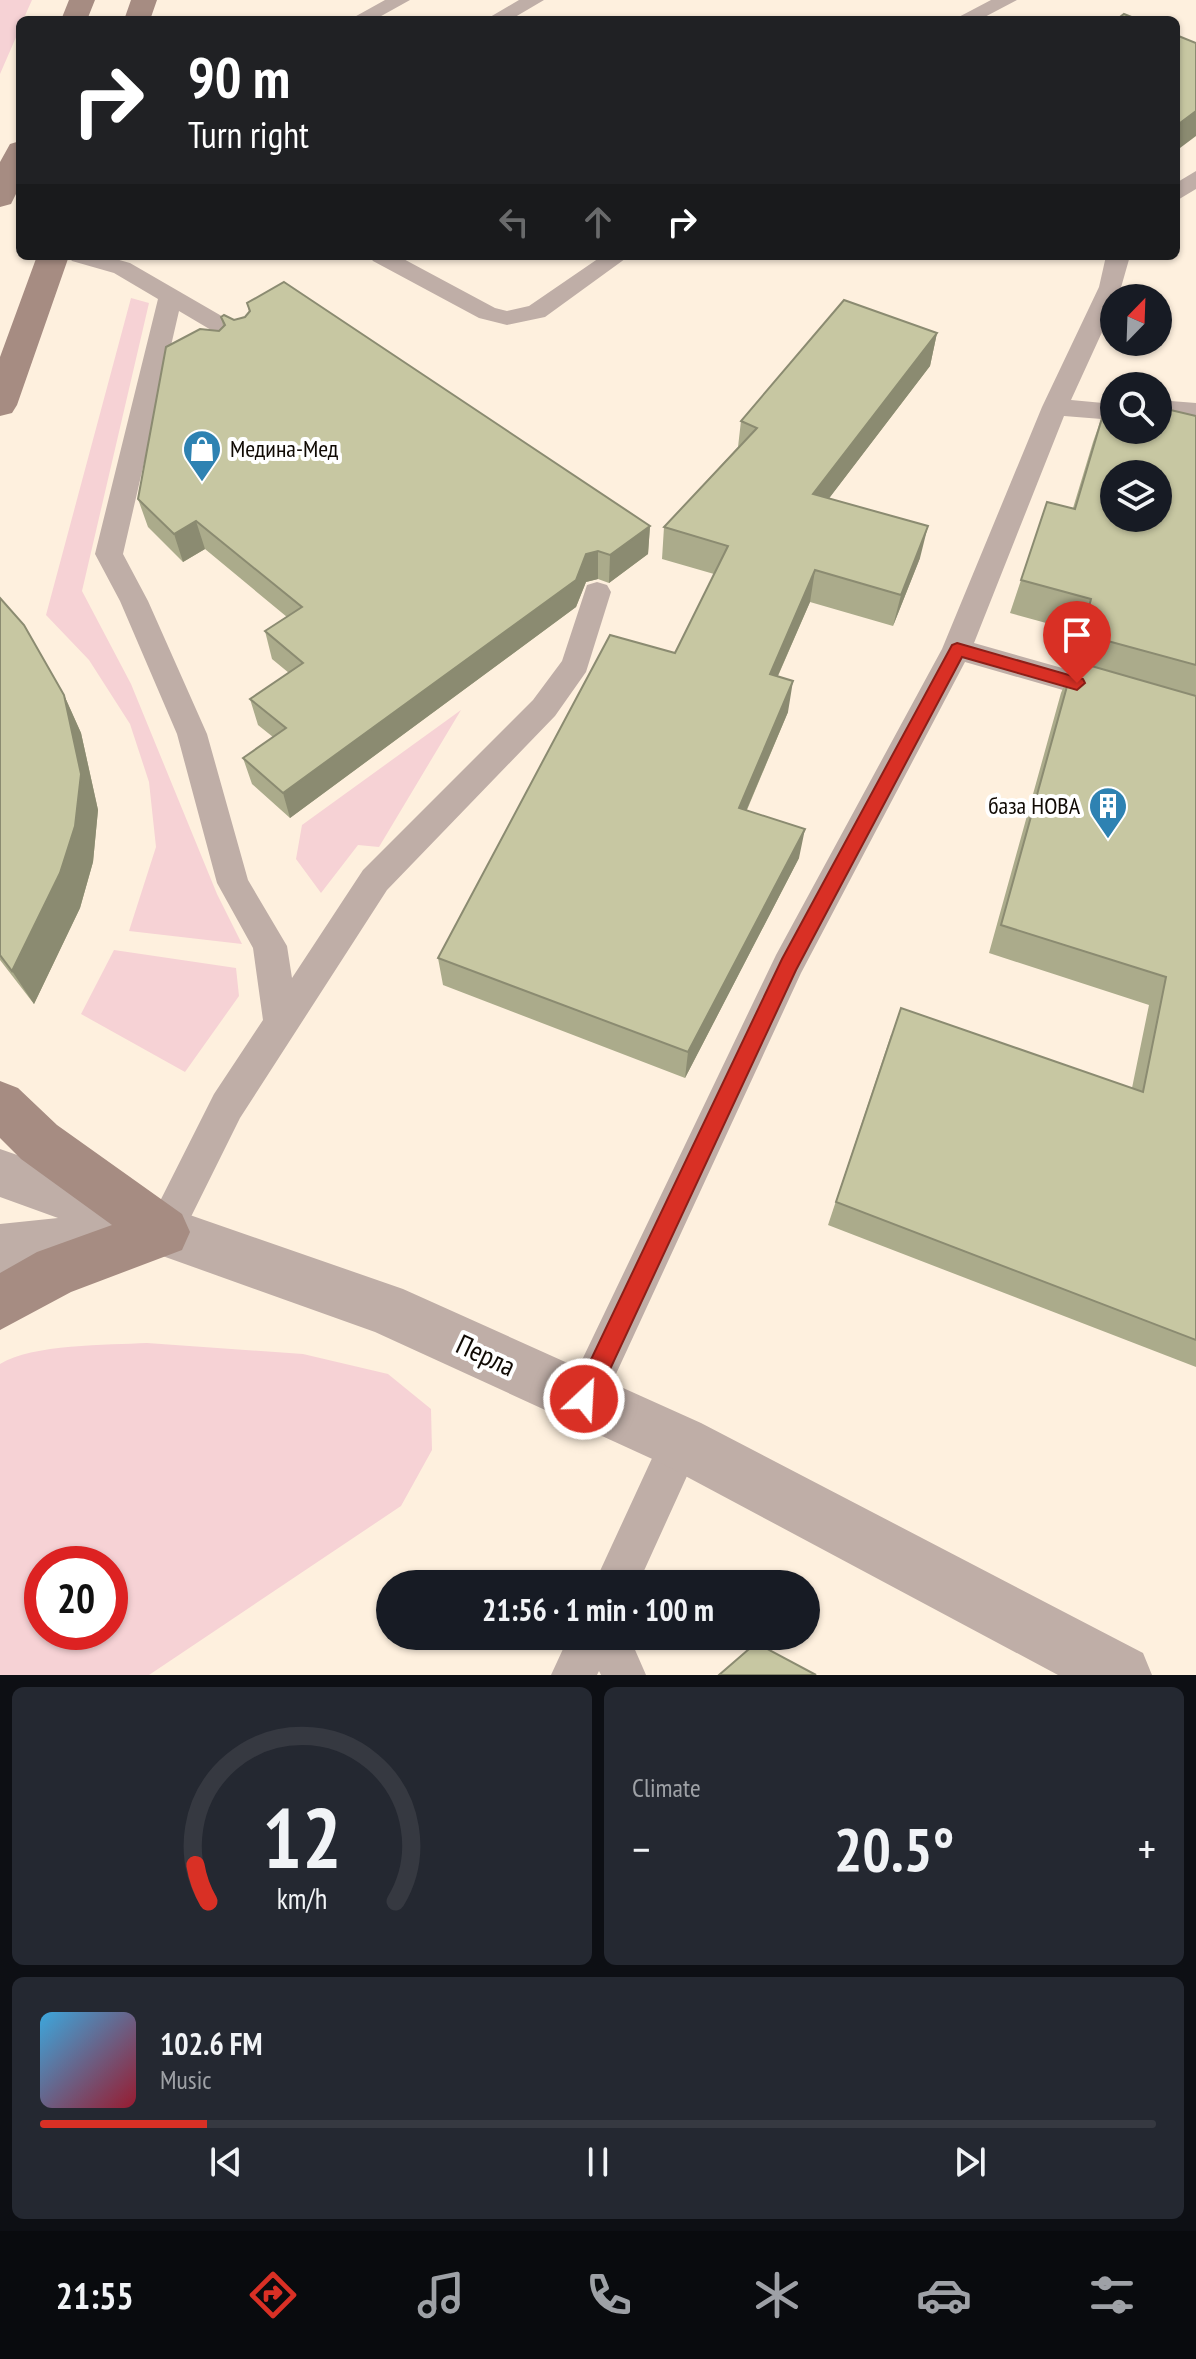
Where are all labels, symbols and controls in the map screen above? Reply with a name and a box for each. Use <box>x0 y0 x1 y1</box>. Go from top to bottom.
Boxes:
text: 90 m <box>188 41 290 113</box>
icon: right <box>56 48 160 152</box>
text: Turn right <box>188 111 309 158</box>
icon: left <box>492 200 536 244</box>
icon: ahead <box>576 200 620 244</box>
icon: right <box>660 200 704 244</box>
north arrow <box>1100 284 1172 356</box>
map controls <box>1100 284 1172 532</box>
button: search <box>1100 372 1172 444</box>
shop icon: Медина-Мед <box>181 428 223 483</box>
place label: Медина-Мед <box>230 433 339 464</box>
button: layers <box>1100 460 1172 532</box>
pin <box>1043 601 1111 683</box>
icon: arrive <box>1055 613 1099 657</box>
building icon: база НОВА <box>1087 785 1129 840</box>
place label: база НОВА <box>988 790 1081 821</box>
street label: Перла <box>451 1325 522 1384</box>
position arrow <box>542 1357 626 1441</box>
speed limit sign: 20 <box>24 1546 128 1650</box>
text: 21:56 · 1 min · 100 m <box>482 1590 714 1629</box>
text: Climate <box>632 1771 701 1804</box>
text: 12 <box>262 1783 342 1891</box>
text: 20.5° <box>834 1810 954 1888</box>
text: − <box>632 1820 650 1877</box>
text: + <box>1138 1820 1156 1877</box>
text: km/h <box>277 1880 327 1917</box>
text: 102.6 FM <box>160 2024 262 2063</box>
text: Music <box>160 2063 212 2096</box>
icon: previous <box>204 2140 248 2184</box>
icon: pause <box>576 2140 620 2184</box>
icon: next <box>948 2140 992 2184</box>
icon: directions <box>245 2267 301 2323</box>
icon: music <box>413 2267 469 2323</box>
icon: phone <box>581 2267 637 2323</box>
icon: climate <box>749 2267 805 2323</box>
icon: car <box>916 2267 972 2323</box>
icon: filters <box>1084 2267 1140 2323</box>
text: 21:55 <box>56 2272 134 2319</box>

